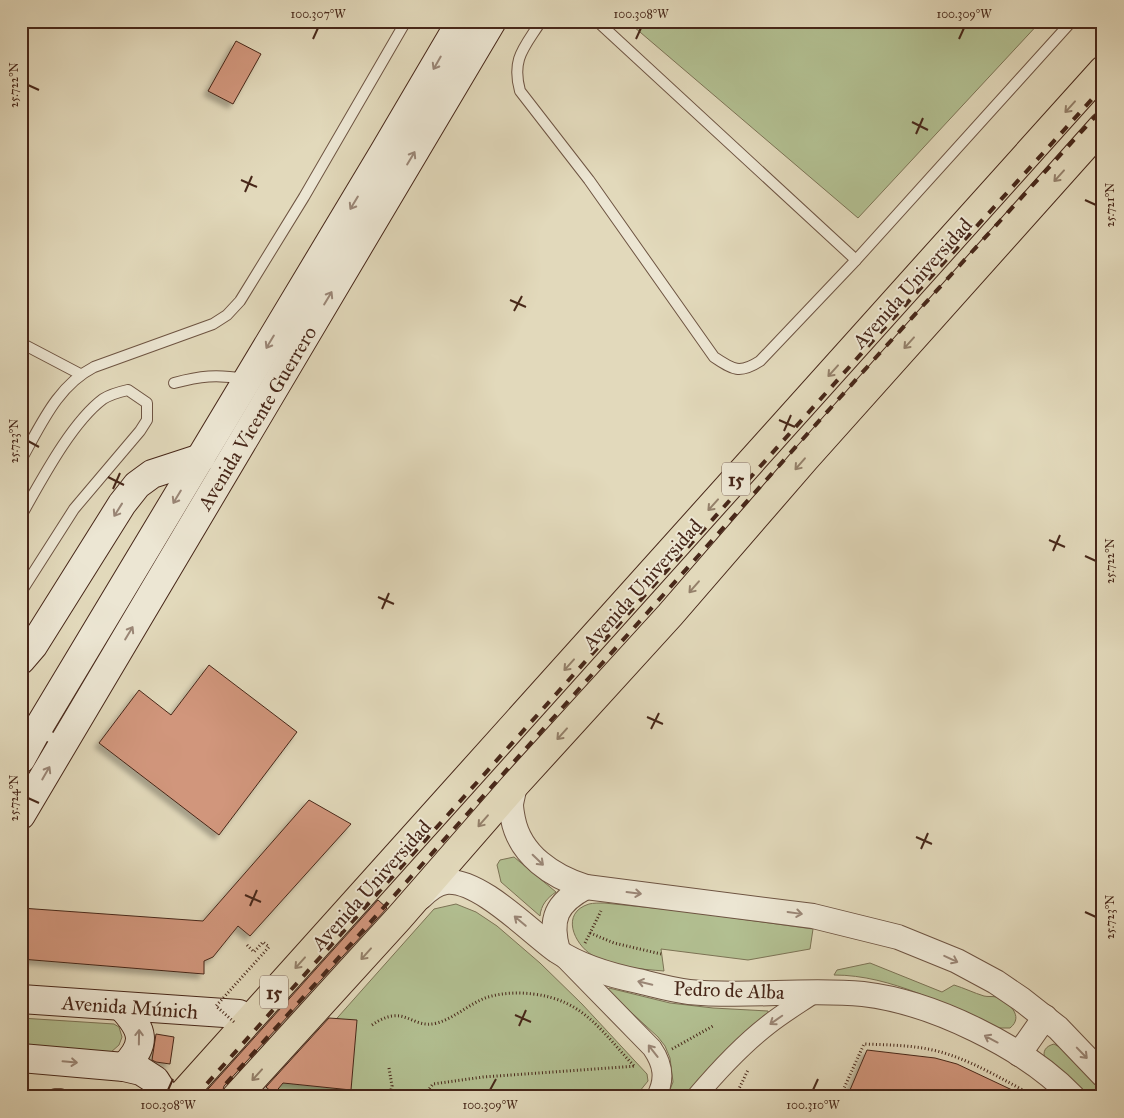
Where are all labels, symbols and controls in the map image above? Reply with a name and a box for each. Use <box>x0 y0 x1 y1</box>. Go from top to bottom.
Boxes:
text: 100.307°W <box>290 7 346 21</box>
text: 100.308°W <box>613 7 669 21</box>
text: 100.309°W <box>936 7 992 21</box>
one-way arrow <box>431 56 441 70</box>
text: 25.722°N <box>7 62 21 108</box>
one-way arrow <box>1064 100 1076 113</box>
one-way arrow <box>407 152 417 166</box>
one-way arrow <box>1053 169 1064 182</box>
text: 25.721°N <box>1103 183 1117 227</box>
one-way arrow <box>348 196 358 210</box>
street label: Avenida Universidad <box>846 213 977 354</box>
one-way arrow <box>324 291 334 305</box>
street label: Avenida Vicente Guerrero <box>192 322 321 515</box>
one-way arrow <box>265 335 275 349</box>
one-way arrow <box>903 336 914 349</box>
one-way arrow <box>827 364 839 377</box>
text: 25.723°N <box>7 419 21 463</box>
one-way arrow <box>795 457 806 470</box>
road number: 15 <box>722 462 750 496</box>
one-way arrow <box>172 489 182 503</box>
one-way arrow <box>707 498 719 511</box>
one-way arrow <box>113 503 123 517</box>
street label: Avenida Universidad <box>576 514 707 655</box>
text: 25.722°N <box>1103 538 1117 584</box>
one-way arrow <box>689 580 700 593</box>
one-way arrow <box>124 627 134 641</box>
one-way arrow <box>563 658 575 671</box>
one-way arrow <box>556 727 568 740</box>
one-way arrow <box>41 766 51 780</box>
text: 25.724°N <box>7 775 21 821</box>
street label: Avenida Universidad <box>305 815 436 956</box>
one-way arrow <box>477 815 489 828</box>
one-way arrow <box>531 854 544 866</box>
one-way arrow <box>626 888 642 898</box>
text: 25.723°N <box>1103 895 1117 939</box>
one-way arrow <box>787 908 803 918</box>
one-way arrow <box>514 915 527 926</box>
one-way arrow <box>360 948 372 961</box>
one-way arrow <box>943 954 958 964</box>
one-way arrow <box>294 956 306 969</box>
road number: 15 <box>260 976 288 1009</box>
street label: Pedro de Alba <box>673 976 785 1004</box>
one-way arrow <box>638 978 654 987</box>
street label: Avenida Múnich <box>60 990 199 1024</box>
one-way arrow <box>769 1015 783 1025</box>
one-way arrow <box>134 1029 144 1045</box>
one-way arrow <box>984 1034 999 1043</box>
one-way arrow <box>648 1045 659 1058</box>
one-way arrow <box>1075 1047 1088 1059</box>
one-way arrow <box>62 1057 78 1067</box>
one-way arrow <box>251 1068 262 1081</box>
text: 100.308°W <box>140 1098 196 1112</box>
text: 100.309°W <box>462 1098 518 1112</box>
text: 100.310°W <box>786 1098 840 1112</box>

